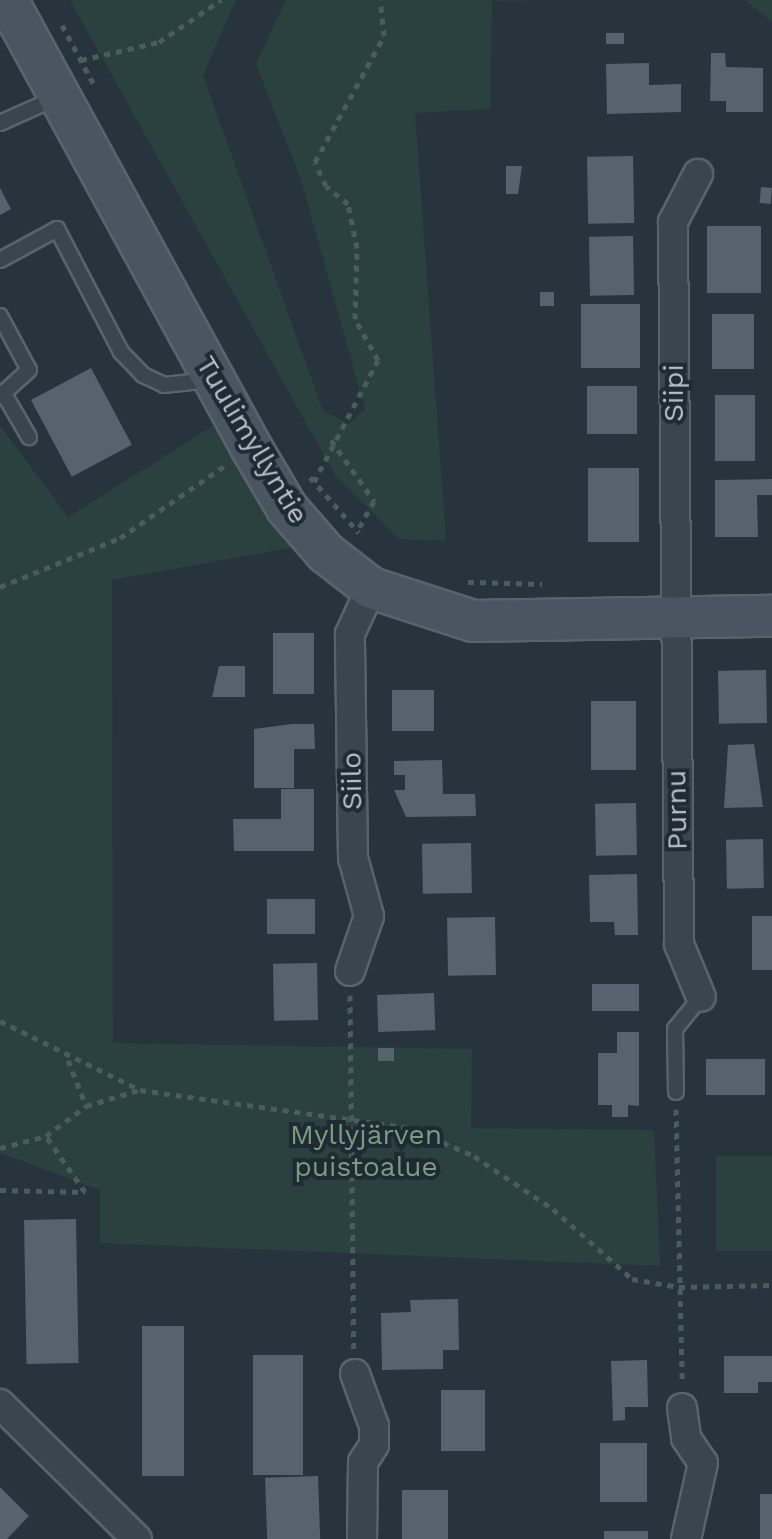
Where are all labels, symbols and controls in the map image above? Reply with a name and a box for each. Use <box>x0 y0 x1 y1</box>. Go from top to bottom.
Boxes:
street label: Tuulimyllyntie <box>189 350 315 530</box>
street label: Siipi <box>657 364 691 422</box>
street label: Siilo <box>335 752 369 810</box>
street label: Purnu <box>660 770 694 850</box>
park label: Myllyjärven puistoalue <box>290 1118 442 1184</box>

